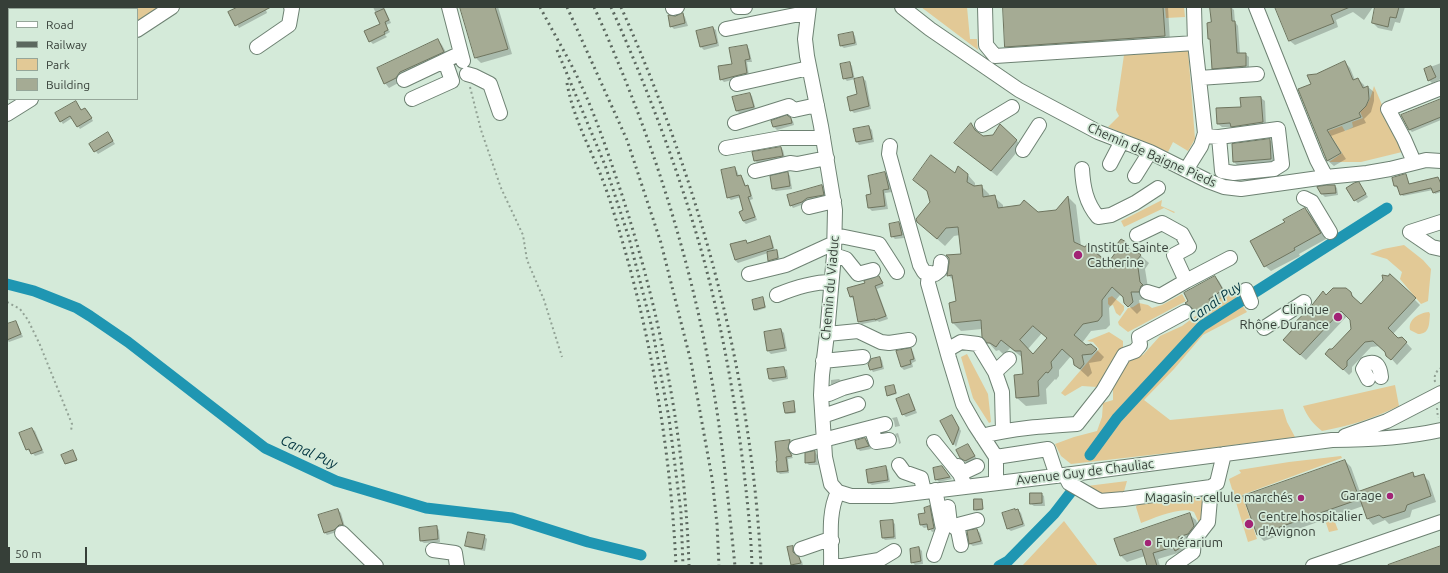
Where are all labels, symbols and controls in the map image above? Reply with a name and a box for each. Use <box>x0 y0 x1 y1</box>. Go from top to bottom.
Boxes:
legend <box>8 8 138 100</box>
text: Road <box>46 18 74 31</box>
text: Railway <box>46 38 87 51</box>
text: Park <box>46 58 70 71</box>
text: Building <box>46 78 90 91</box>
street label: Chemin de Baigne Pieds <box>1085 119 1219 191</box>
street label: Chemin du Viaduc <box>818 235 842 341</box>
place label: Institut Sainte Catherine <box>1087 240 1169 271</box>
marker: Institut Sainte Catherine <box>1072 249 1084 261</box>
water label: Canal Puy <box>1185 278 1245 326</box>
place label: Clinique Rhône Durance <box>1239 302 1329 333</box>
marker: Clinique Rhône Durance <box>1332 311 1344 323</box>
water label: Canal Puy <box>278 432 340 472</box>
street label: Avenue Guy de Chauliac <box>1015 456 1155 488</box>
place label: Garage <box>1340 488 1382 504</box>
place label: Magasin - cellule marchés <box>1145 490 1293 506</box>
marker: Garage <box>1385 491 1395 501</box>
marker: Magasin - cellule marchés <box>1296 493 1306 503</box>
place label: Centre hospitalier d'Avignon <box>1258 509 1363 540</box>
marker: Centre hospitalier d'Avignon <box>1243 518 1255 530</box>
place label: Funérarium <box>1156 535 1223 551</box>
marker: Funérarium <box>1143 538 1153 548</box>
scale bar <box>10 539 89 565</box>
text: 50 m <box>15 547 42 560</box>

